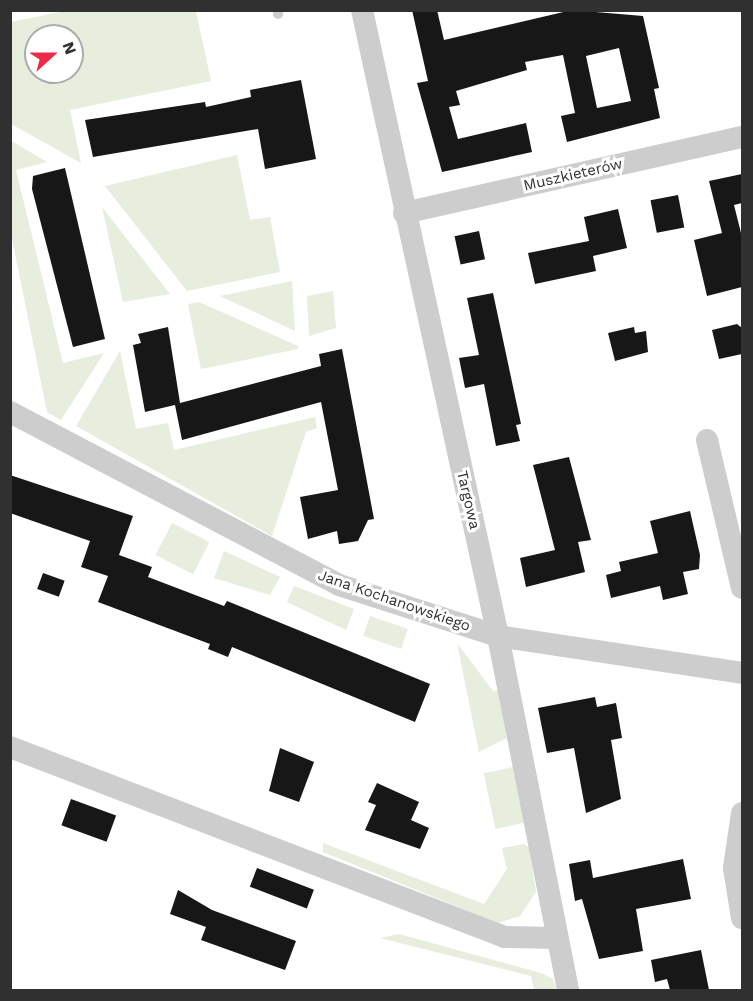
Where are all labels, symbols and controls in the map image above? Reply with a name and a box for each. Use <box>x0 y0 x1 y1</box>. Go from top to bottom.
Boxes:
north arrow <box>24 24 84 84</box>
text: N <box>58 39 80 57</box>
street label: Muszkieterów <box>522 155 624 195</box>
street label: Targowa <box>453 469 483 531</box>
street label: Jana Kochanowskiego <box>315 566 473 636</box>

